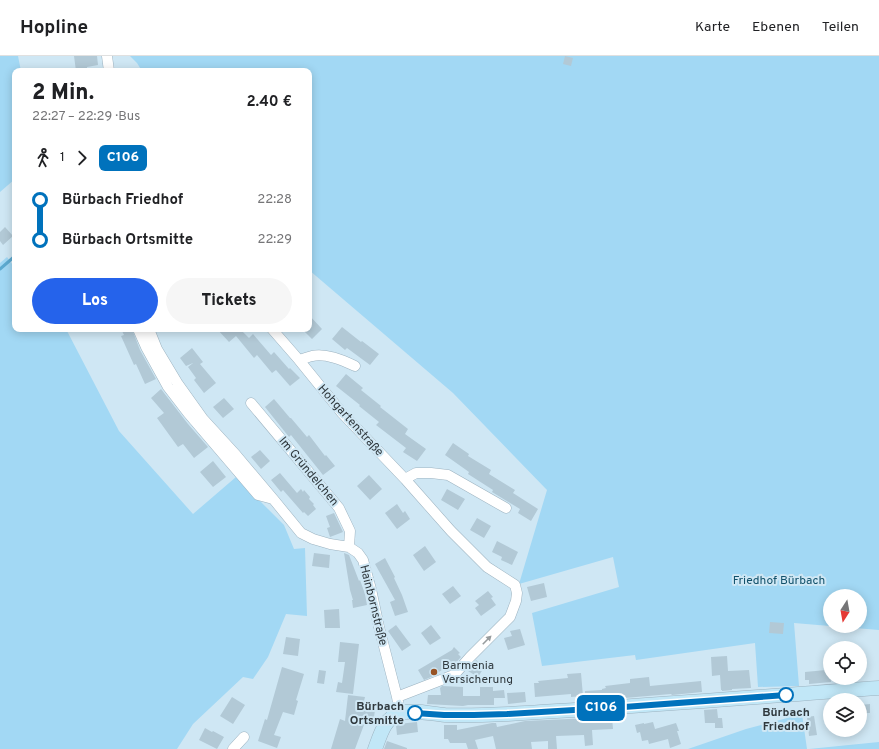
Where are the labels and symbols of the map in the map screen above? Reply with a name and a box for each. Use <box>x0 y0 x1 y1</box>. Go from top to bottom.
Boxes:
street label: Hohgartenstraße <box>314 381 387 460</box>
street label: Im Gründelchen <box>275 434 342 510</box>
street label: Hainbornstraße <box>355 563 391 647</box>
park label: Friedhof Bürbach <box>733 573 825 589</box>
north arrow <box>823 589 867 633</box>
one-way arrow <box>482 635 492 645</box>
place label: Barmenia Versicherung <box>442 658 513 688</box>
marker: Barmenia Versicherung <box>429 667 439 677</box>
marker: Bürbach Friedhof <box>778 687 794 703</box>
line badge: C106 <box>573 695 629 721</box>
place label: Bürbach Ortsmitte <box>350 699 404 729</box>
marker: Bürbach Ortsmitte <box>407 705 423 721</box>
place label: Bürbach Friedhof <box>762 705 810 735</box>

